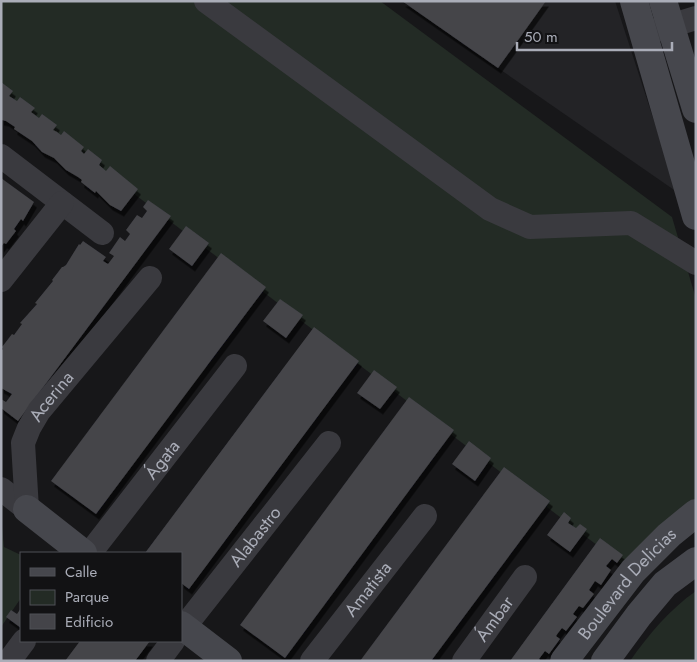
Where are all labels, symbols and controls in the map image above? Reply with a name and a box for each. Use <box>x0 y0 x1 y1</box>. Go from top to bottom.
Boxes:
scale bar <box>517 20 672 52</box>
text: 50 m <box>524 26 558 48</box>
street label: Acerina <box>23 366 80 427</box>
street label: Ágata <box>139 434 186 485</box>
street label: Alabastro <box>223 501 287 573</box>
street label: Boulevard Delicias <box>572 521 682 645</box>
legend <box>20 552 182 642</box>
street label: Amatista <box>338 556 398 622</box>
text: Calle <box>65 561 97 583</box>
text: Parque <box>65 586 109 608</box>
street label: Ámbar <box>469 590 521 647</box>
text: Edificio <box>65 611 113 633</box>

